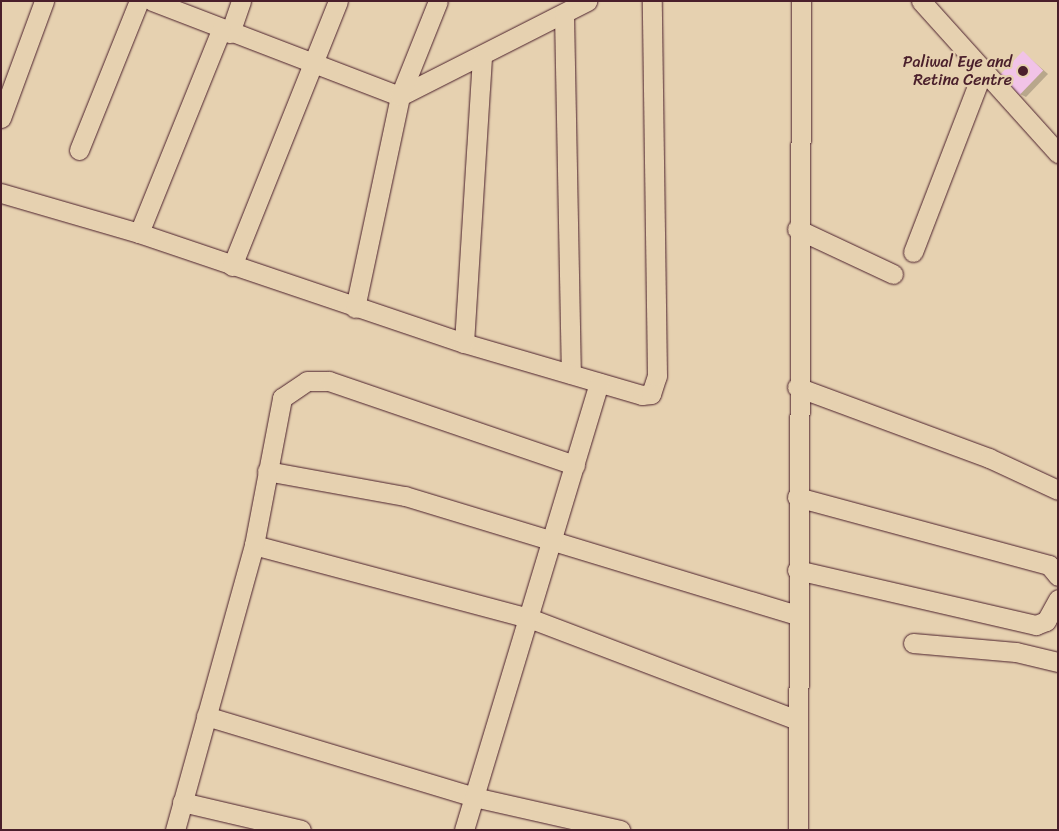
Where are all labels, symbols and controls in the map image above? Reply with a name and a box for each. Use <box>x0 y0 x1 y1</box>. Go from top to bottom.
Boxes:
place label: Paliwal Eye and Retina Centre <box>903 52 1012 90</box>
marker: Paliwal Eye and Retina Centre <box>1016 64 1030 78</box>

